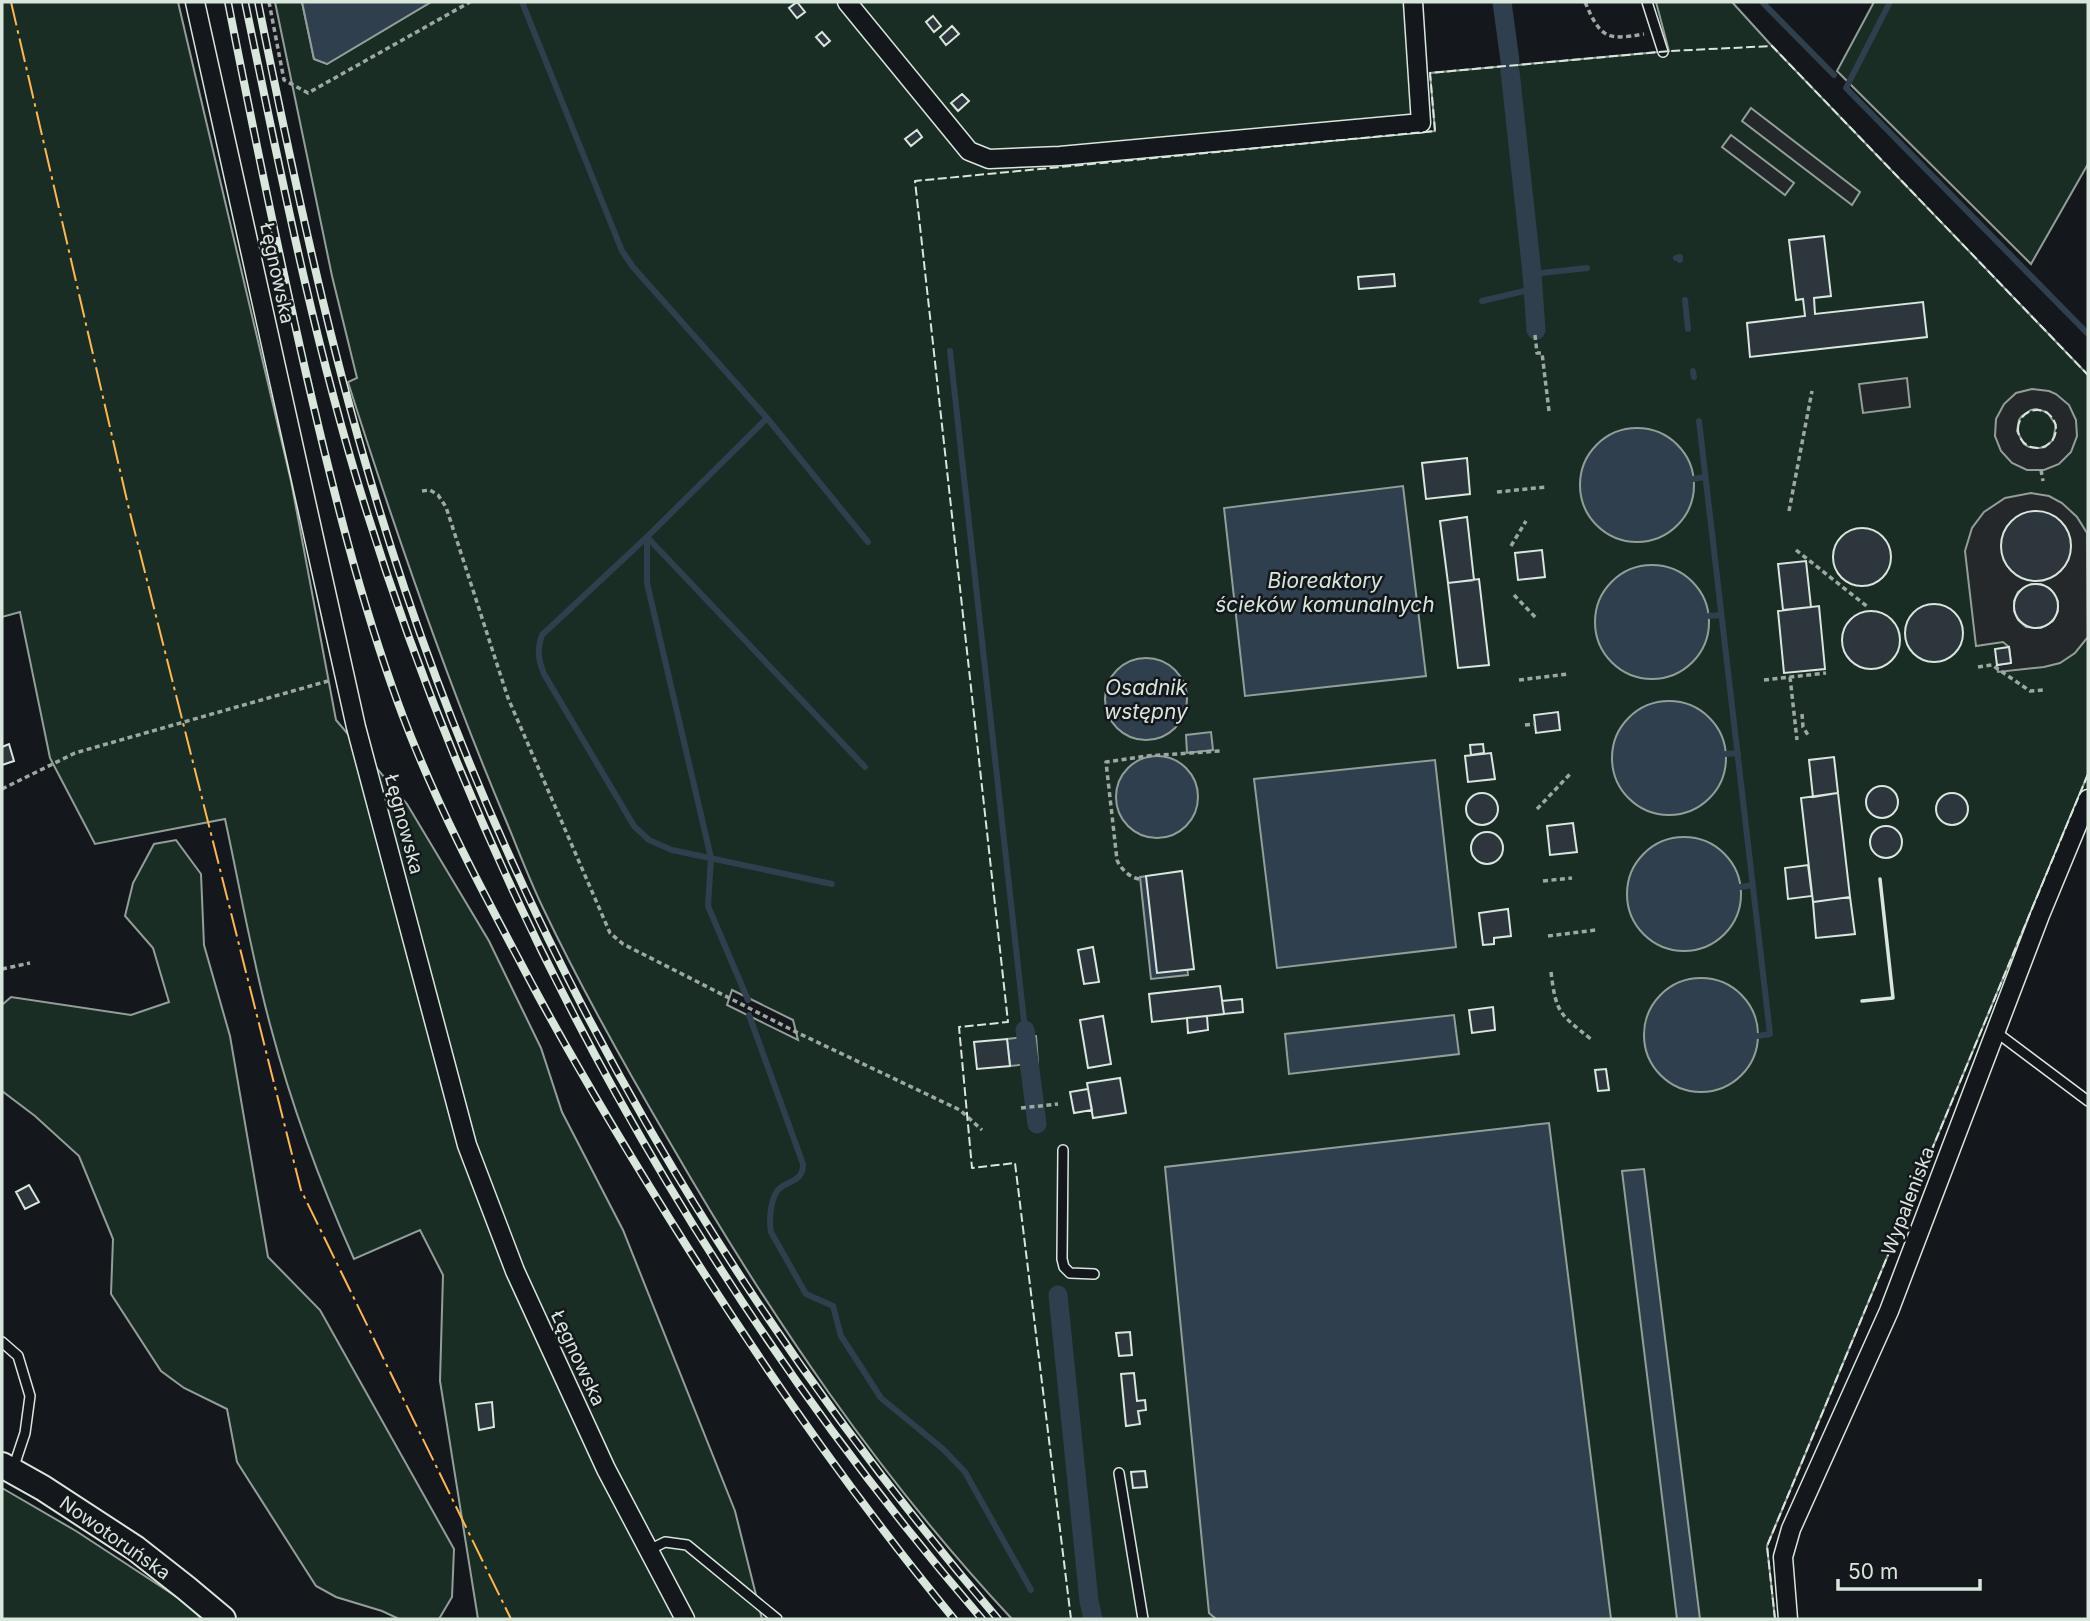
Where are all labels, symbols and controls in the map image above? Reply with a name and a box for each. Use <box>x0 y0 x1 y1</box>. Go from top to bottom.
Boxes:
street label: Łęgnowska <box>255 220 299 326</box>
water label: Bioreaktory ścieków komunalnych <box>1215 568 1435 617</box>
water label: Osadnik wstępny <box>1104 675 1189 724</box>
street label: Łęgnowska <box>380 771 428 877</box>
street label: Wypaleniska <box>1877 1143 1939 1259</box>
street label: Łęgnowska <box>546 1306 610 1410</box>
street label: Nowotoruńska <box>55 1491 175 1585</box>
scale bar <box>1838 1548 1980 1592</box>
text: 50 m <box>1848 1559 1898 1584</box>

